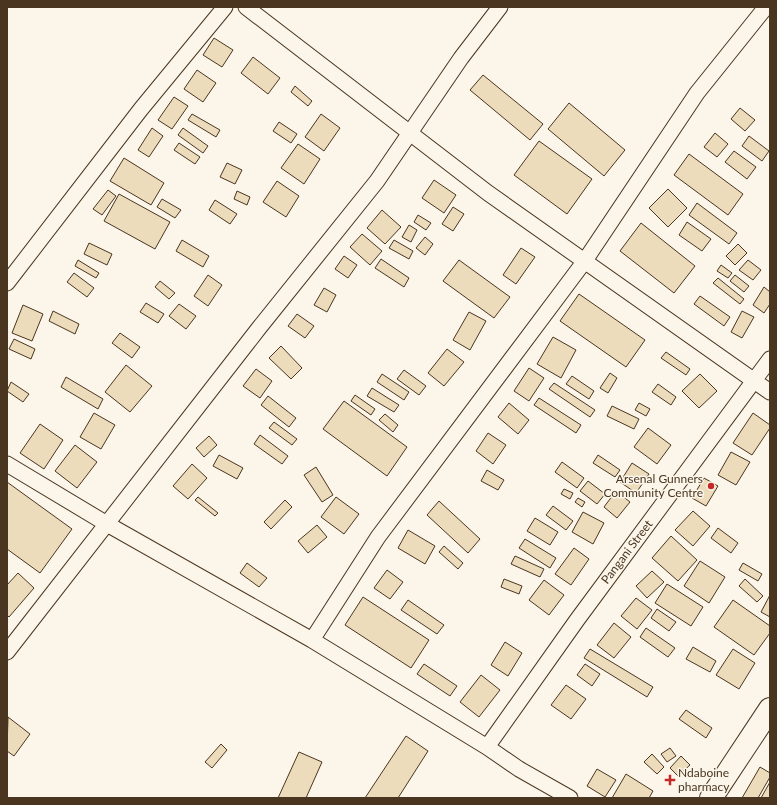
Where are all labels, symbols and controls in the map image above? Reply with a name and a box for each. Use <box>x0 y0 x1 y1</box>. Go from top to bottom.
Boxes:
place label: Arsenal Gunners Community Centre <box>603 471 703 500</box>
marker: Arsenal Gunners Community Centre <box>706 481 716 491</box>
street label: Pangani Street <box>598 516 656 587</box>
place label: Ndaboine pharmacy <box>678 765 730 794</box>
marker: Ndaboine pharmacy <box>665 775 675 785</box>

